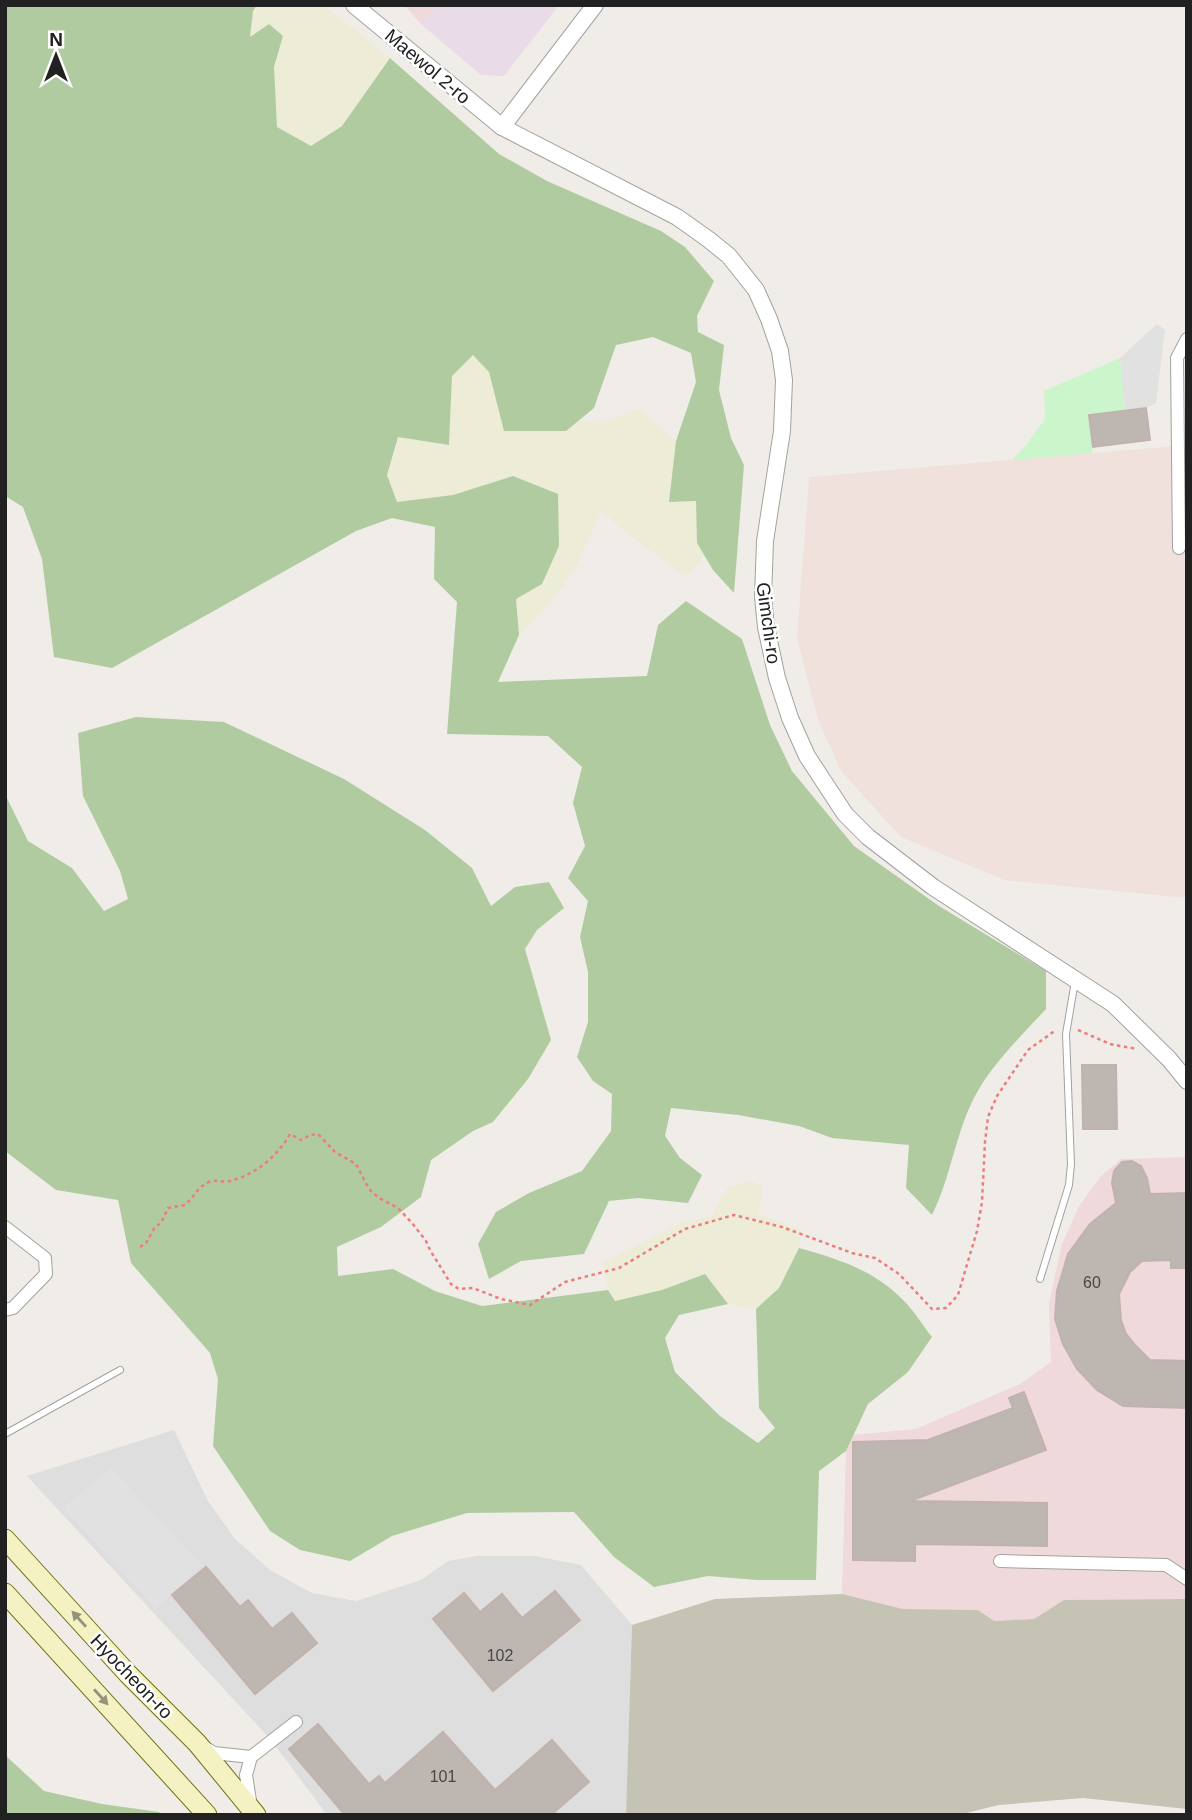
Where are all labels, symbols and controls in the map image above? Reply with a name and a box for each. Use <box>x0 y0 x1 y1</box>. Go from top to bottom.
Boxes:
north arrow <box>21 21 91 91</box>
street label: Maewol 2-ro <box>381 25 474 108</box>
text: N <box>49 29 63 50</box>
street label: Gimchi-ro <box>752 581 785 665</box>
house number: 60 <box>1083 1274 1101 1291</box>
one-way arrow <box>71 1611 87 1628</box>
street label: Hyocheon-ro <box>86 1630 177 1723</box>
house number: 102 <box>487 1647 513 1664</box>
one-way arrow <box>93 1689 108 1706</box>
house number: 101 <box>430 1768 456 1785</box>

